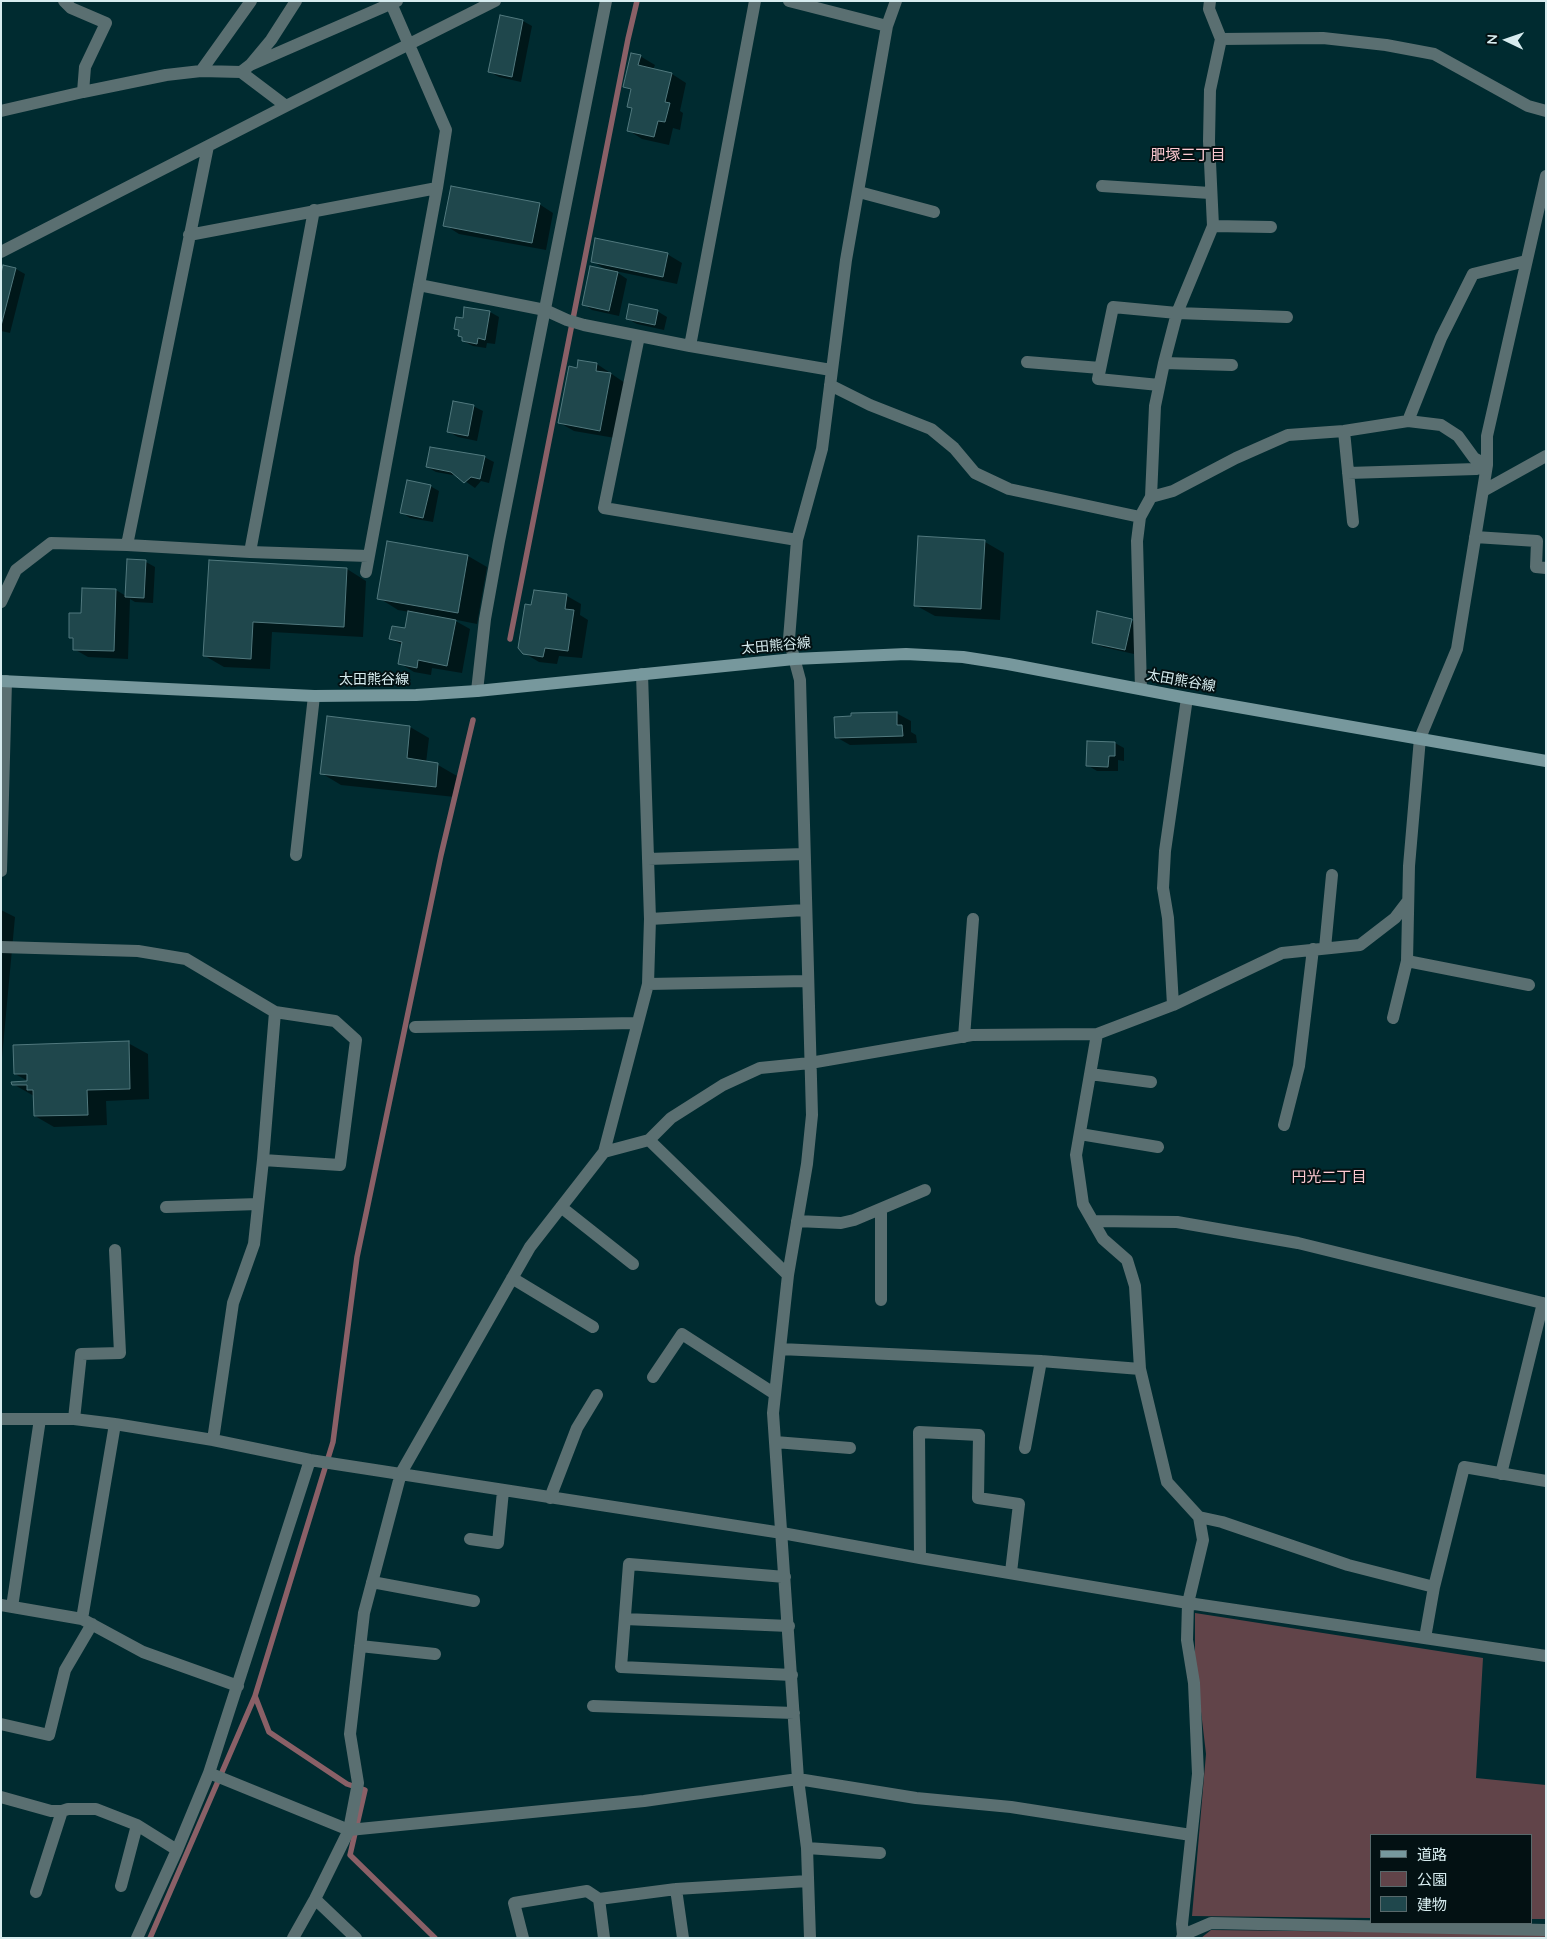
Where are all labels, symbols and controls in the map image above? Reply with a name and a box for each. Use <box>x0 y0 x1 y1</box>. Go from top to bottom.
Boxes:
north arrow <box>1482 15 1532 65</box>
text: N <box>1483 34 1501 45</box>
district label: 肥塚三丁目 <box>1151 146 1225 164</box>
street label: 太田熊谷線 <box>740 635 812 657</box>
street label: 太田熊谷線 <box>1145 667 1217 695</box>
street label: 太田熊谷線 <box>339 672 409 688</box>
district label: 円光二丁目 <box>1292 1168 1366 1186</box>
legend <box>1370 1834 1532 1924</box>
text: 道路 <box>1417 1845 1447 1864</box>
text: 公園 <box>1417 1870 1447 1889</box>
text: 建物 <box>1417 1895 1447 1914</box>

